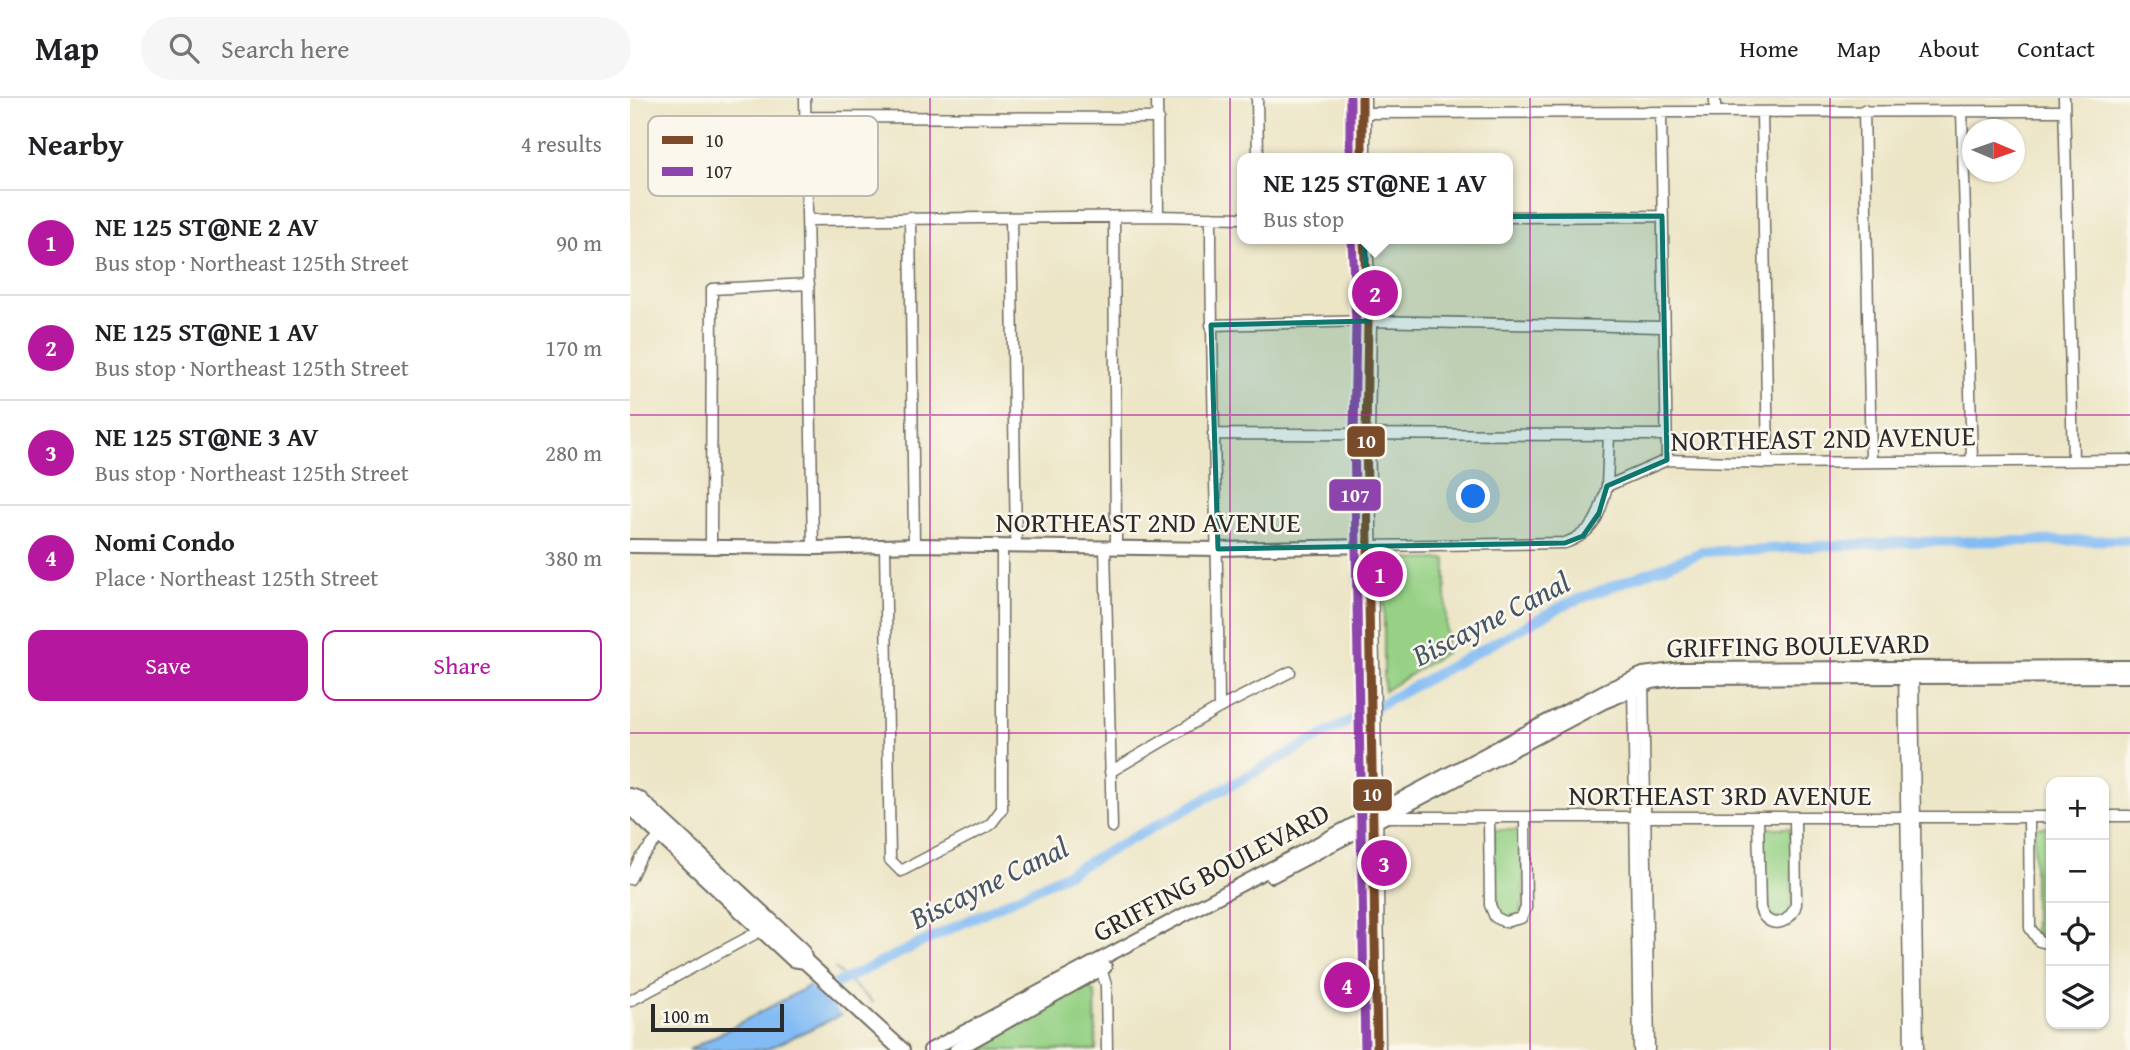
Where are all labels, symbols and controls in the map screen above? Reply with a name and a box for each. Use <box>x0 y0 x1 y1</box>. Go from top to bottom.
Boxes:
search box <box>141 17 631 80</box>
text: Map <box>35 24 99 72</box>
icon: search <box>165 29 203 67</box>
text: Search here <box>221 29 349 68</box>
text: Home <box>1740 31 1799 66</box>
text: Map <box>1837 31 1881 66</box>
text: About <box>1919 31 1979 66</box>
text: Contact <box>2017 31 2095 66</box>
legend <box>648 116 878 196</box>
north arrow <box>1962 119 2025 182</box>
text: Nearby <box>28 122 124 166</box>
text: 10 <box>705 126 723 154</box>
text: 4 results <box>521 127 602 160</box>
popup <box>1237 153 1513 244</box>
text: 107 <box>705 157 732 185</box>
text: NE 125 ST@NE 1 AV <box>1263 163 1487 202</box>
text: Bus stop <box>1263 202 1344 235</box>
text: NE 125 ST@NE 2 AV <box>95 207 319 246</box>
text: 1 <box>45 226 57 259</box>
text: 90 m <box>556 226 602 259</box>
text: Bus stop · Northeast 125th Street <box>95 246 409 279</box>
pin: 2 <box>1352 267 1398 319</box>
text: NE 125 ST@NE 1 AV <box>95 312 319 351</box>
text: 2 <box>45 331 57 364</box>
text: 170 m <box>545 331 602 364</box>
text: Bus stop · Northeast 125th Street <box>95 351 409 384</box>
street label: NORTHEAST 2ND AVENUE <box>1670 414 1976 461</box>
text: NE 125 ST@NE 3 AV <box>95 417 319 456</box>
line badge: 10 <box>1346 425 1386 458</box>
text: 10 <box>1356 427 1376 455</box>
text: 3 <box>45 436 57 469</box>
text: 280 m <box>545 436 602 469</box>
text: Bus stop · Northeast 125th Street <box>95 456 409 489</box>
line badge: 107 <box>1328 478 1382 512</box>
your location <box>1456 479 1490 513</box>
text: 107 <box>1340 481 1370 509</box>
street label: NORTHEAST 2ND AVENUE <box>996 501 1301 542</box>
text: Nomi Condo <box>95 522 235 561</box>
text: 4 <box>45 541 57 574</box>
text: 380 m <box>545 541 602 574</box>
pin: 1 <box>1357 548 1403 600</box>
water label: Biscayne Canal <box>1403 560 1577 677</box>
text: Place · Northeast 125th Street <box>95 561 378 594</box>
street label: GRIFFING BOULEVARD <box>1666 622 1930 667</box>
button: Save <box>28 630 308 701</box>
button: Share <box>322 630 602 701</box>
street label: NORTHEAST 3RD AVENUE <box>1569 774 1871 815</box>
map controls <box>2046 777 2109 1029</box>
button: + <box>2046 777 2109 840</box>
line badge: 10 <box>1352 778 1393 812</box>
text: 10 <box>1362 780 1382 808</box>
street label: GRIFFING BOULEVARD <box>1085 792 1336 951</box>
water label: Biscayne Canal <box>901 825 1075 940</box>
pin: 3 <box>1361 837 1407 889</box>
button: − <box>2046 840 2109 903</box>
button: locate <box>2046 903 2109 966</box>
pin: 4 <box>1324 959 1370 1011</box>
button: layers <box>2046 966 2109 1029</box>
scale bar <box>651 1001 784 1033</box>
text: 100 m <box>662 1002 709 1030</box>

